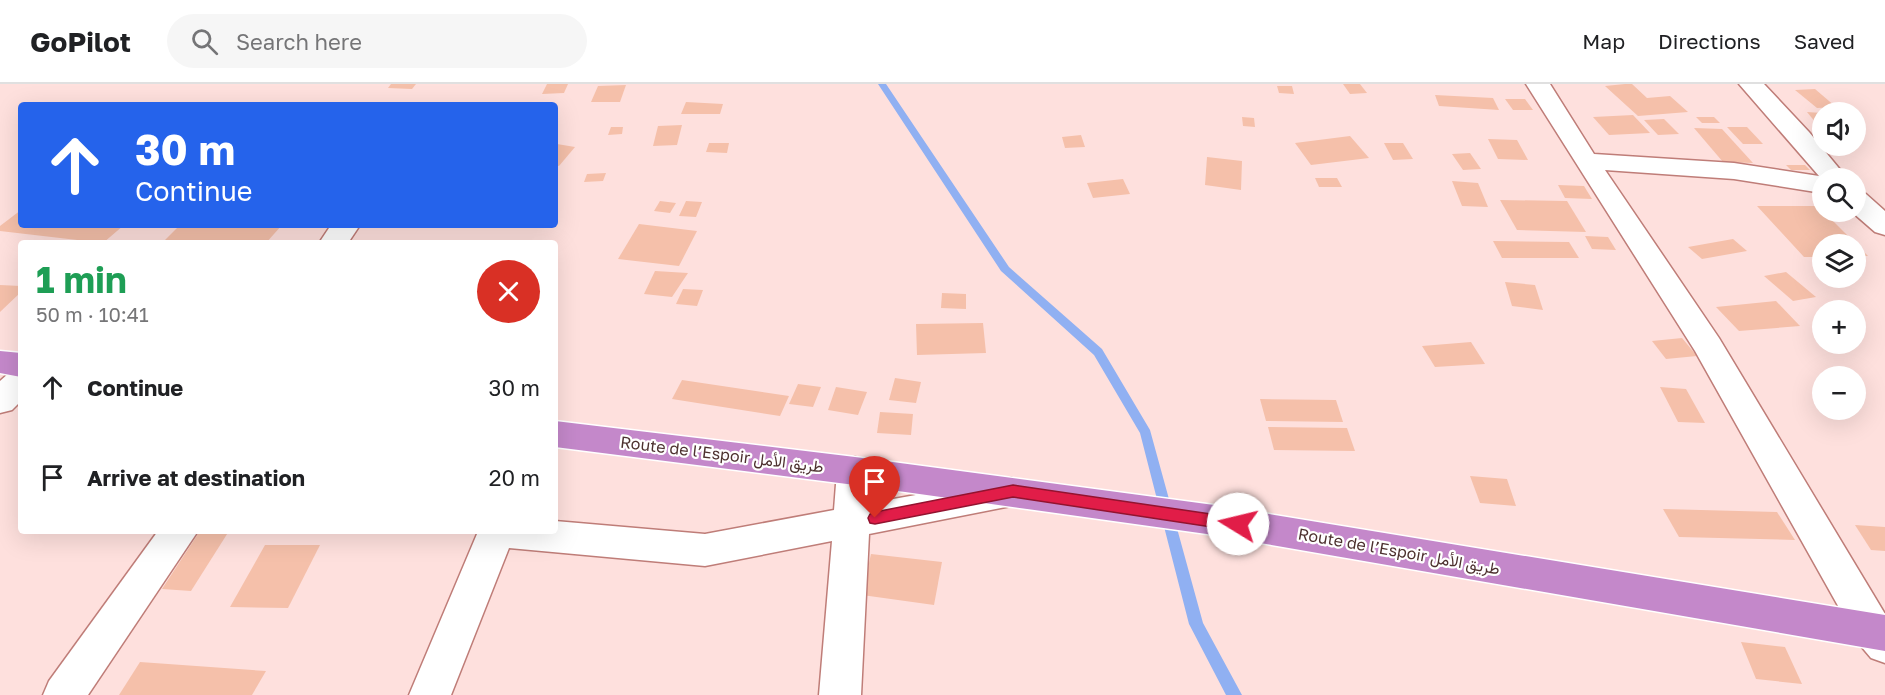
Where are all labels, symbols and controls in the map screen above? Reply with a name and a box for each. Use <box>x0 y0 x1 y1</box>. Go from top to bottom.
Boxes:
search box <box>167 14 587 68</box>
text: GoPilot <box>30 25 131 58</box>
icon: search <box>188 25 221 58</box>
text: Search here <box>236 28 362 55</box>
text: Map <box>1582 28 1625 54</box>
text: Directions <box>1658 28 1761 54</box>
text: Saved <box>1794 28 1855 54</box>
map controls <box>1812 102 1866 420</box>
button: sound <box>1812 102 1866 156</box>
text: 30 m <box>135 124 235 174</box>
icon: ahead <box>36 126 114 204</box>
button: search <box>1812 168 1866 222</box>
text: Continue <box>135 175 253 207</box>
button: layers <box>1812 234 1866 288</box>
text: 1 min <box>36 258 127 301</box>
button: close <box>477 260 540 323</box>
button: + <box>1812 300 1866 354</box>
text: 50 m · 10:41 <box>36 302 149 326</box>
button: − <box>1812 366 1866 420</box>
icon: ahead <box>36 371 69 404</box>
text: Continue <box>87 374 183 401</box>
text: 30 m <box>489 374 540 401</box>
street label: Route de l’Espoir طريق الأمل <box>619 432 825 477</box>
pin <box>849 456 900 518</box>
icon: arrive <box>36 461 69 494</box>
text: Arrive at destination <box>87 464 305 491</box>
text: 20 m <box>489 464 540 491</box>
icon: arrive <box>858 465 891 498</box>
position arrow <box>1206 492 1270 556</box>
street label: Route de l’Espoir طريق الأمل <box>1296 523 1501 580</box>

